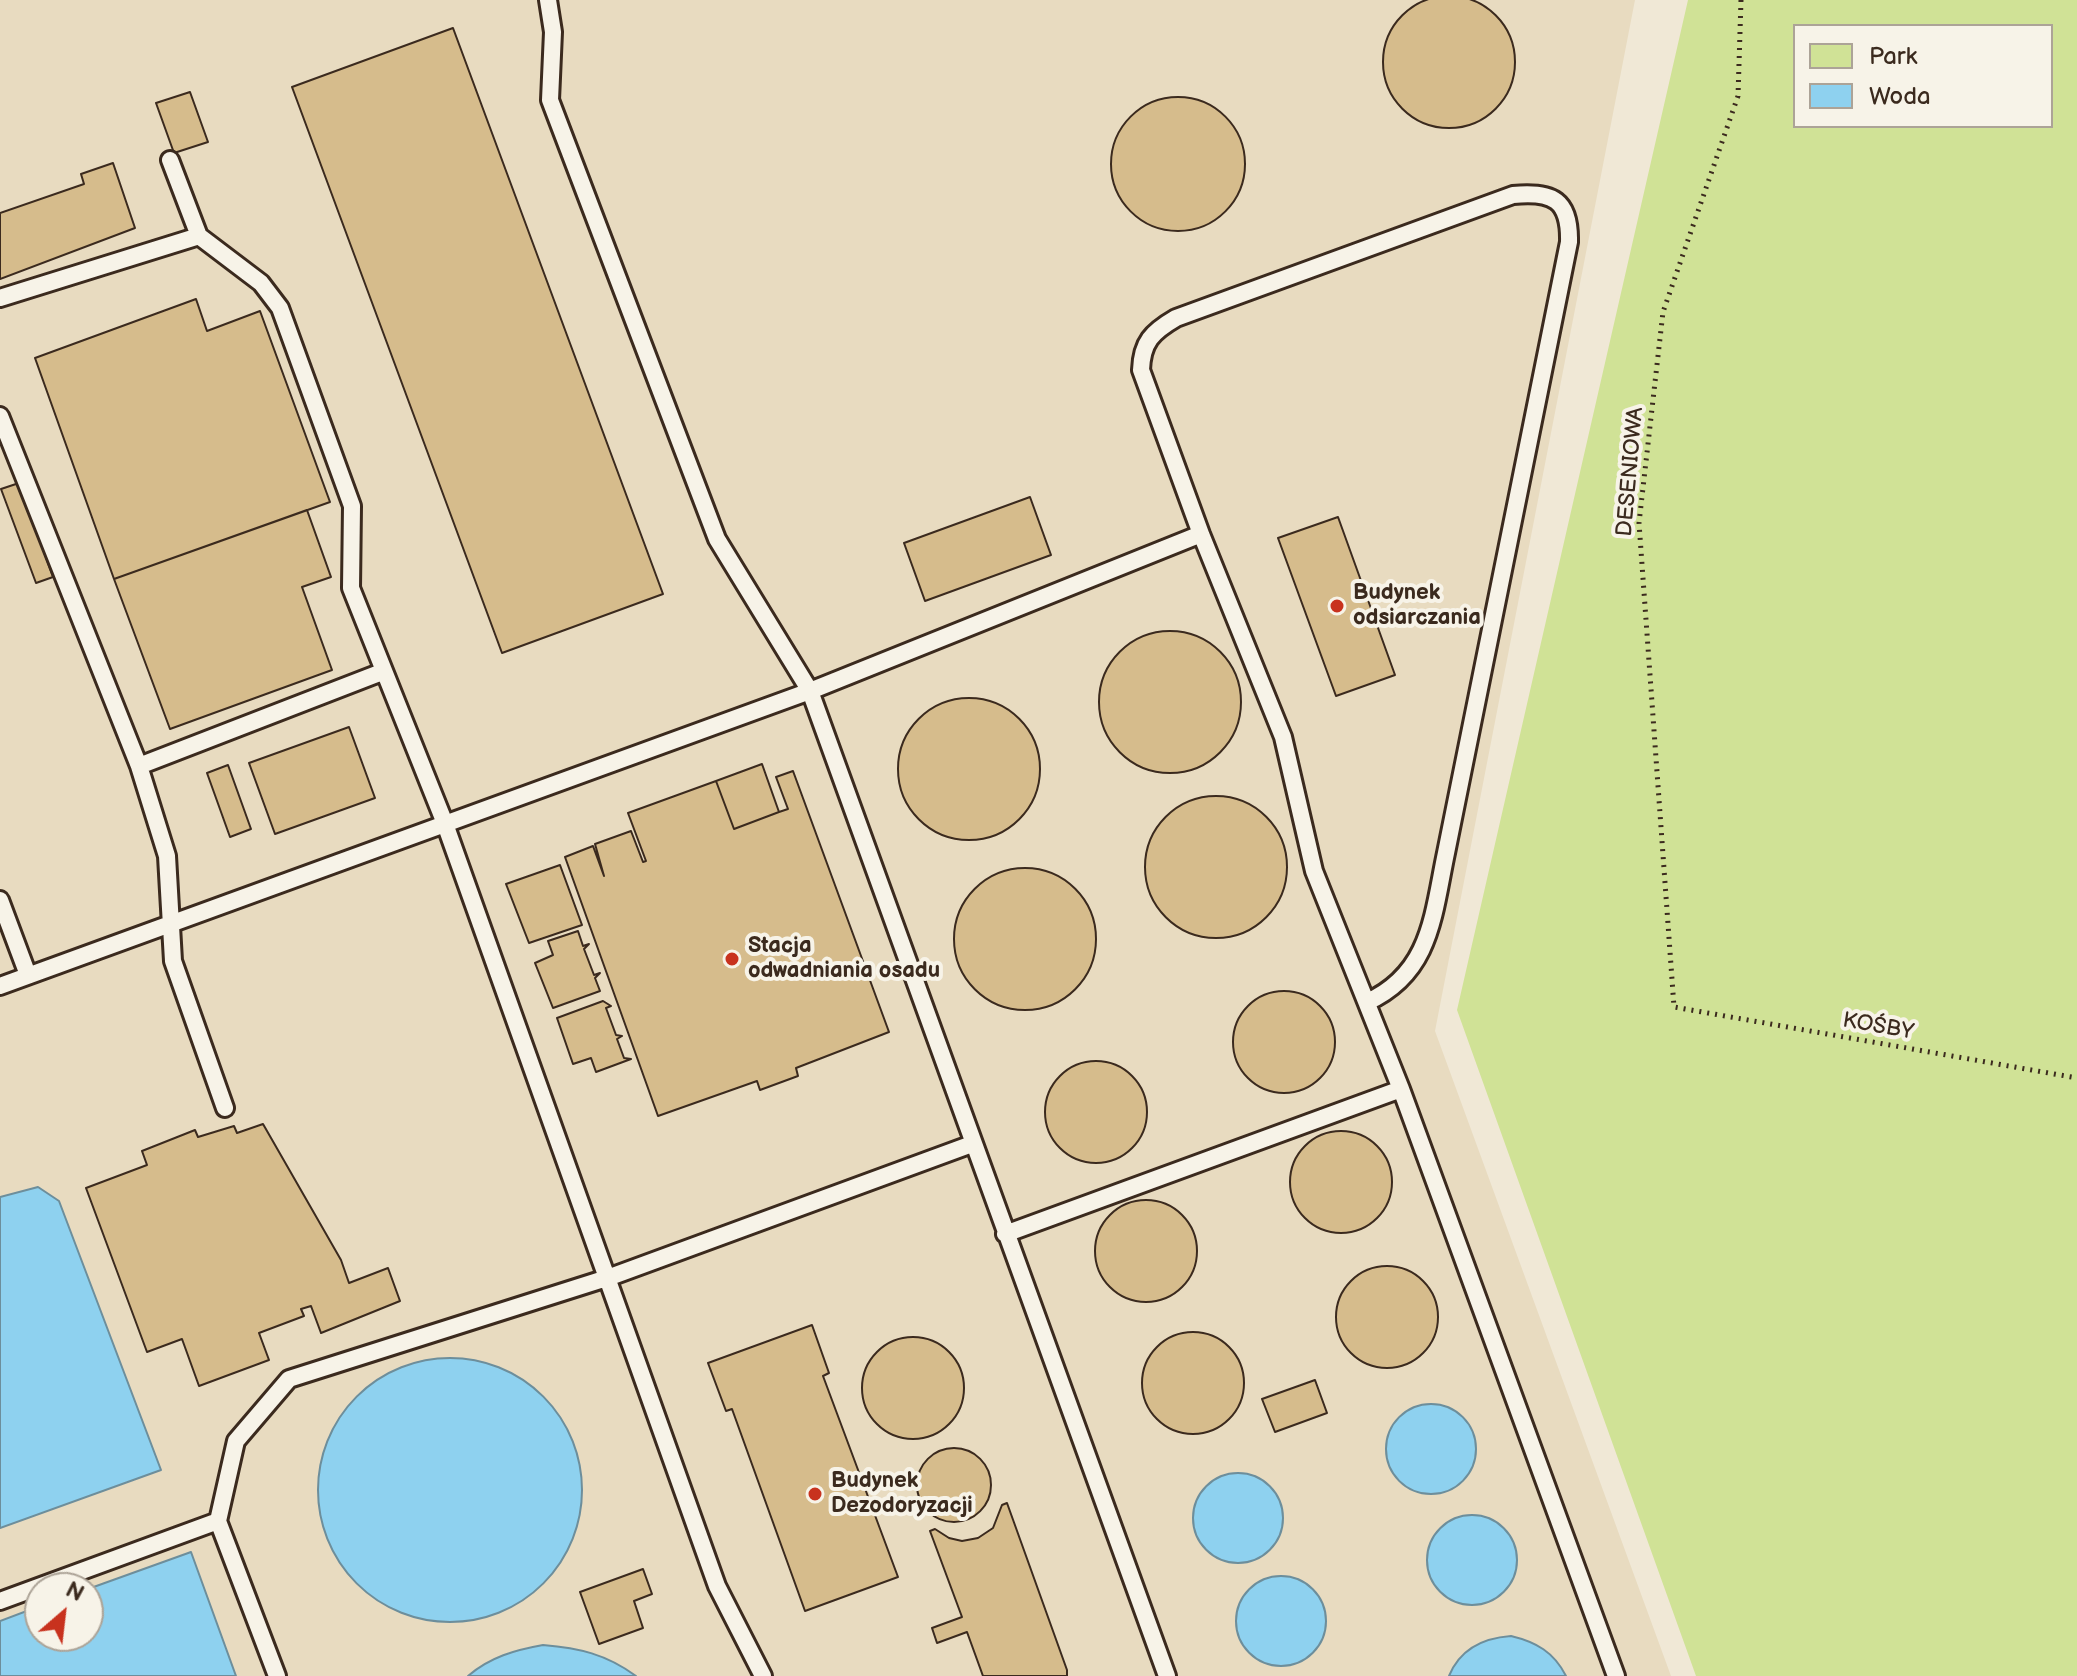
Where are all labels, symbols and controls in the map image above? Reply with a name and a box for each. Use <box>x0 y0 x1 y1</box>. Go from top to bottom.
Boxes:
legend <box>1793 24 2053 128</box>
text: Park <box>1869 42 1917 71</box>
text: Woda <box>1869 82 1931 111</box>
street label: DESENIOWA <box>1612 406 1650 538</box>
place label: Budynek odsiarczania <box>1353 580 1481 632</box>
marker: Budynek odsiarczania <box>1328 597 1346 615</box>
place label: Stacja odwadniania osadu <box>748 933 940 984</box>
marker: Stacja odwadniania osadu <box>723 950 741 968</box>
street label: KOŚBY <box>1840 1008 1916 1046</box>
place label: Budynek Dezodoryzacji <box>831 1468 973 1520</box>
marker: Budynek Dezodoryzacji <box>806 1485 824 1503</box>
north arrow <box>24 1572 104 1652</box>
text: N <box>61 1576 88 1608</box>

